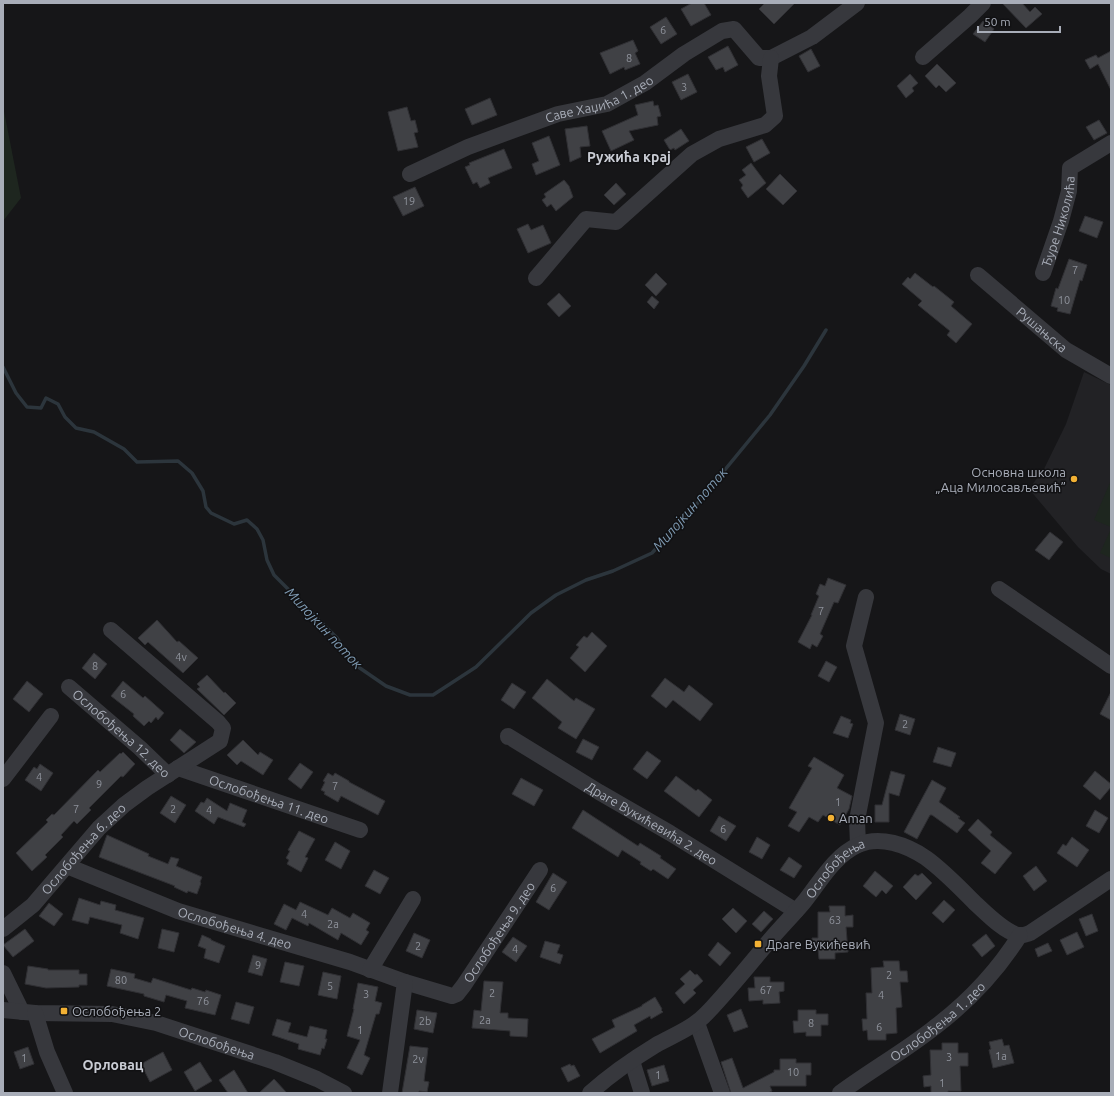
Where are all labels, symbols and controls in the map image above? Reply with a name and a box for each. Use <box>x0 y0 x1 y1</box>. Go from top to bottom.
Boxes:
scale bar <box>978 8 1060 34</box>
text: 50 m <box>984 15 1011 28</box>
house number: 6 <box>660 24 666 36</box>
house number: 8 <box>626 52 632 64</box>
street label: Саве Хаџића 1. део <box>543 72 656 125</box>
house number: 3 <box>681 81 687 93</box>
district label: Ружића крај <box>587 149 671 165</box>
street label: Ђуре Николића <box>1039 176 1077 269</box>
house number: 19 <box>403 195 415 207</box>
house number: 7 <box>1072 264 1078 276</box>
house number: 10 <box>1058 294 1070 306</box>
street label: Рушањска <box>1014 304 1070 355</box>
water label: Милојкин поток <box>649 463 731 554</box>
place label: Основна школа „Аца Милосављевић” <box>935 465 1066 494</box>
marker: Основна школа „Аца Милосављевић” <box>1069 474 1079 484</box>
water label: Милојкин поток <box>282 584 366 673</box>
house number: 7 <box>818 605 824 617</box>
house number: 4v <box>175 651 187 663</box>
house number: 8 <box>92 660 98 672</box>
street label: Ослобођења 12. део <box>70 686 173 780</box>
house number: 6 <box>120 688 126 700</box>
house number: 2 <box>902 718 908 730</box>
house number: 4 <box>36 771 42 783</box>
street label: Ослобођења 11. део <box>207 772 331 826</box>
house number: 9 <box>96 778 102 790</box>
street label: Драге Вукићевића 2. део <box>583 779 720 868</box>
house number: 7 <box>332 780 338 792</box>
house number: 1 <box>835 796 841 808</box>
street label: Ослобођења 6. део <box>38 800 128 897</box>
house number: 7 <box>73 803 79 815</box>
house number: 2 <box>170 803 176 815</box>
house number: 4 <box>206 804 212 816</box>
place label: Aman <box>839 811 873 825</box>
marker: Aman <box>826 813 836 823</box>
house number: 6 <box>720 823 726 835</box>
street label: Ослобођења <box>802 836 867 901</box>
street label: Ослобођења 9. део <box>461 879 537 985</box>
house number: 6 <box>550 882 556 894</box>
street label: Ослобођења 4. део <box>176 904 293 951</box>
house number: 4 <box>301 908 307 920</box>
house number: 63 <box>829 914 841 926</box>
house number: 2a <box>327 918 339 930</box>
place label: Драге Вукићевић <box>766 937 871 951</box>
marker: Драге Вукићевић <box>753 939 763 949</box>
house number: 2 <box>415 940 421 952</box>
house number: 4 <box>512 943 518 955</box>
house number: 9 <box>255 959 261 971</box>
house number: 2 <box>886 969 892 981</box>
house number: 80 <box>115 974 127 986</box>
street label: Ослобођења 1. део <box>887 979 988 1064</box>
house number: 5 <box>327 980 333 992</box>
house number: 67 <box>760 984 772 996</box>
house number: 2 <box>489 987 495 999</box>
house number: 3 <box>363 988 369 1000</box>
house number: 4 <box>878 989 884 1001</box>
house number: 76 <box>197 995 209 1007</box>
place label: Ослобођења 2 <box>72 1004 161 1019</box>
marker: Ослобођења 2 <box>59 1006 69 1016</box>
house number: 2a <box>479 1014 491 1026</box>
house number: 2b <box>419 1015 431 1027</box>
house number: 8 <box>808 1017 814 1029</box>
house number: 6 <box>876 1021 882 1033</box>
street label: Ослобођења <box>177 1024 257 1062</box>
house number: 1 <box>357 1024 363 1036</box>
house number: 1a <box>995 1050 1007 1062</box>
house number: 3 <box>946 1051 952 1063</box>
house number: 1 <box>21 1052 27 1064</box>
house number: 2v <box>412 1053 424 1065</box>
district label: Орловац <box>83 1057 144 1073</box>
house number: 10 <box>787 1066 799 1078</box>
house number: 1 <box>655 1069 661 1081</box>
house number: 1 <box>939 1077 945 1089</box>

